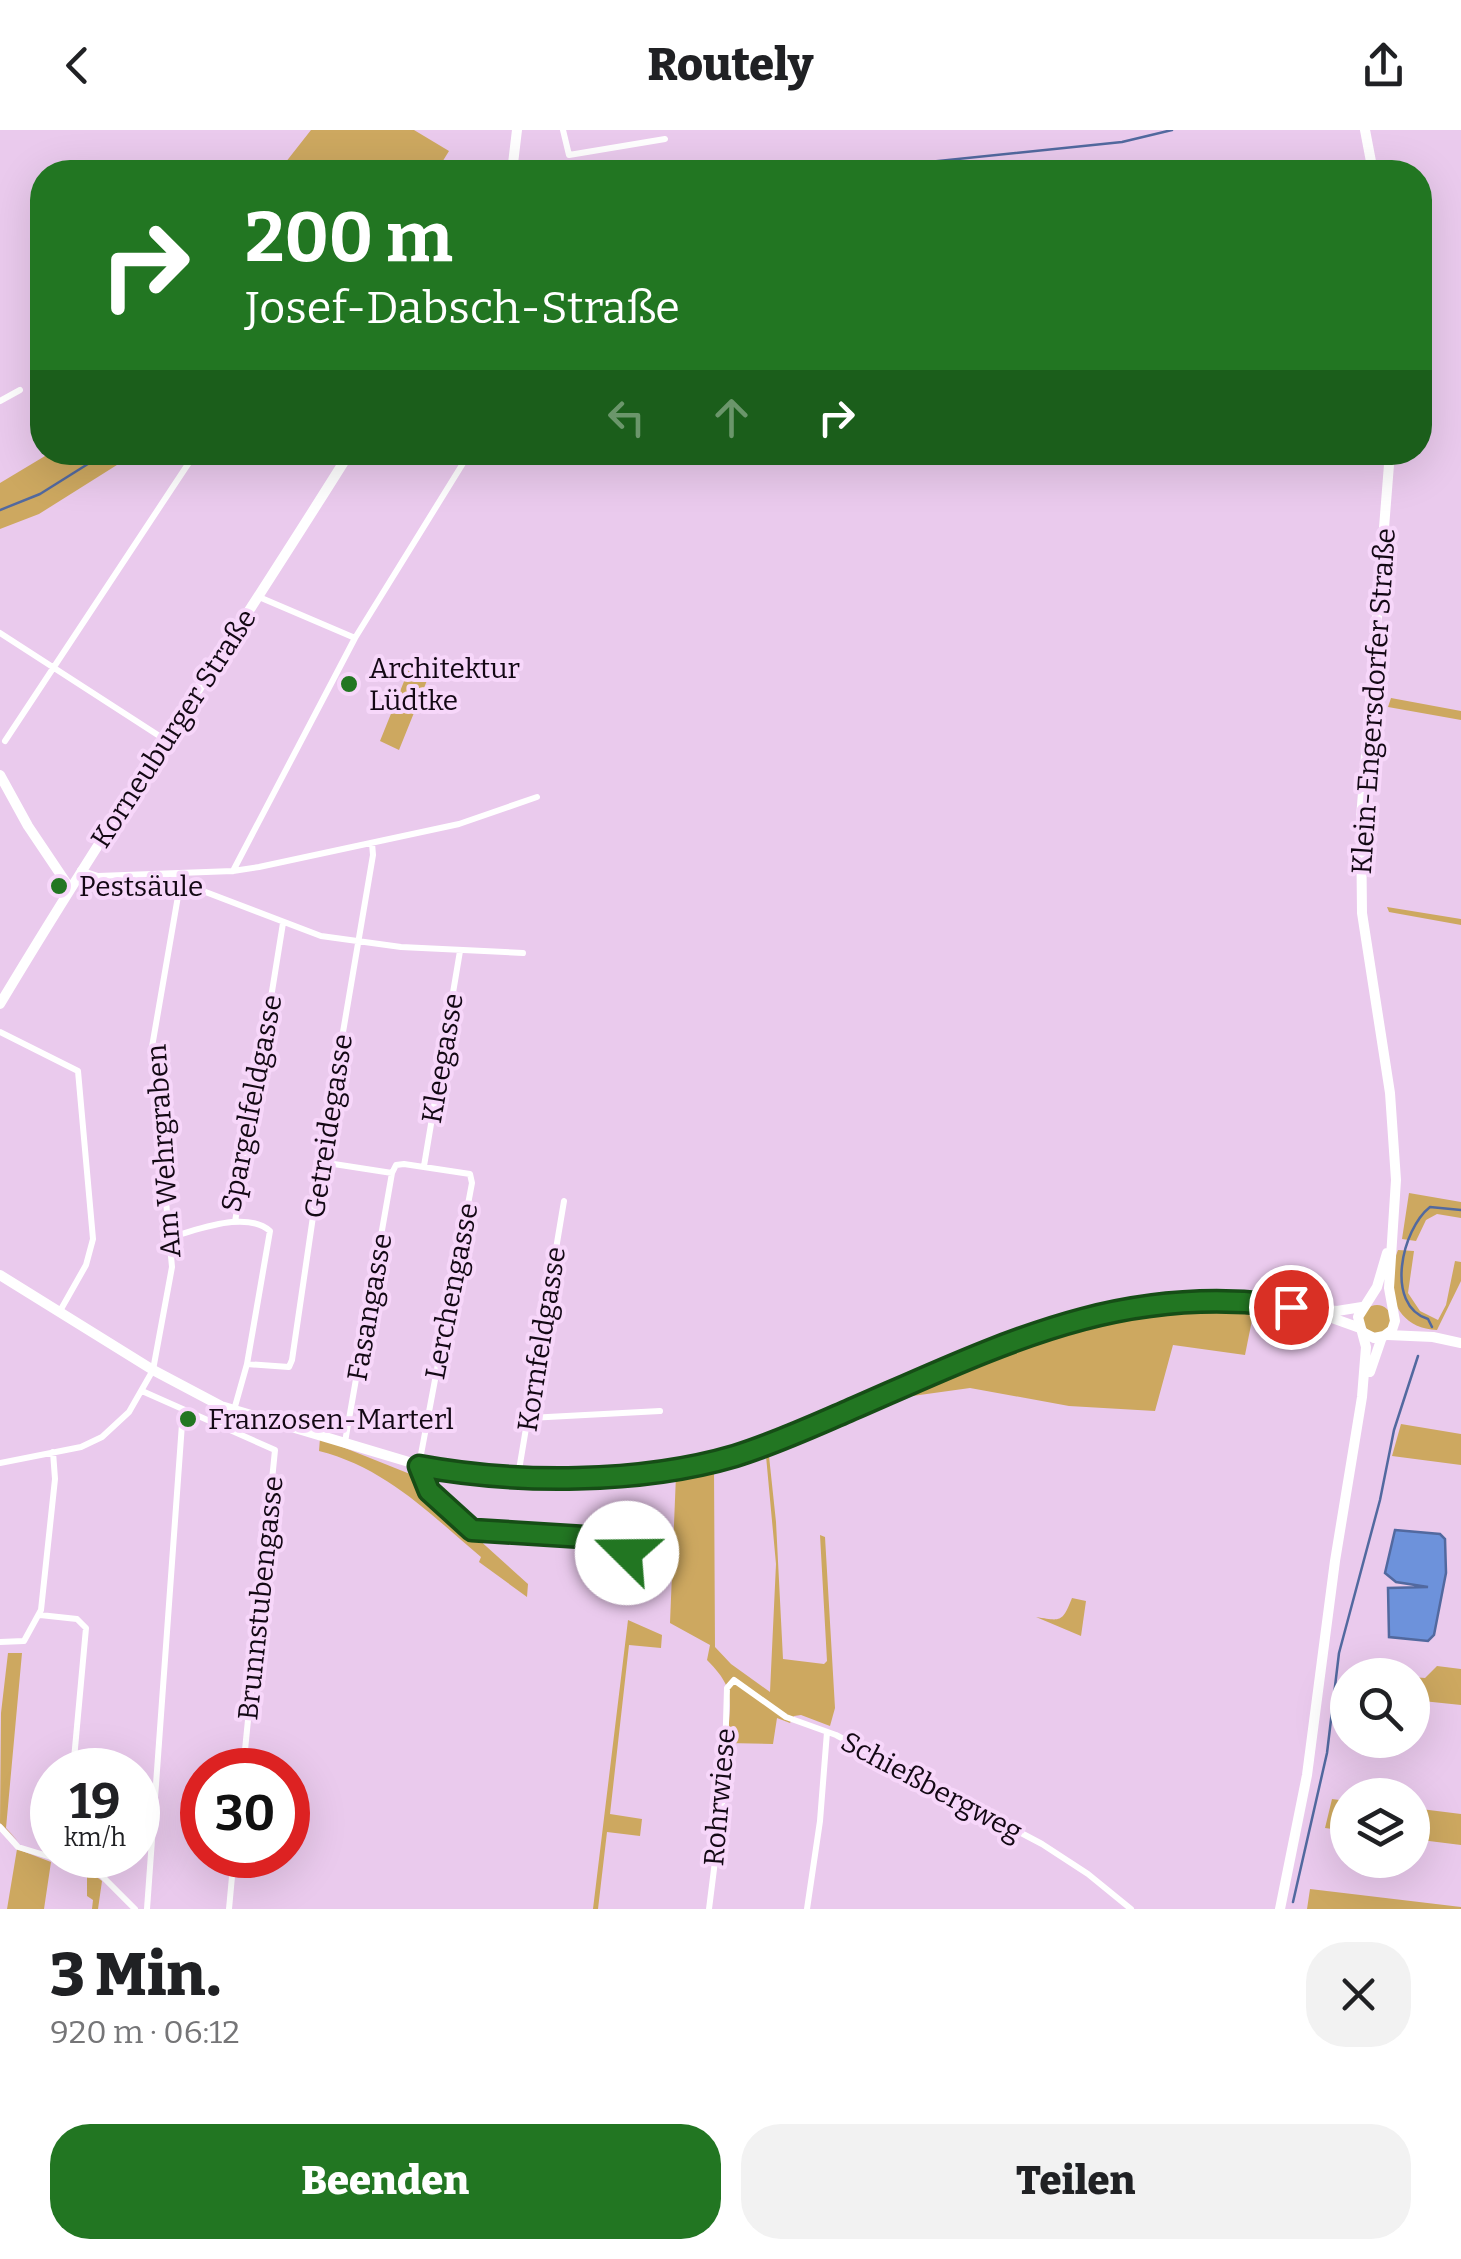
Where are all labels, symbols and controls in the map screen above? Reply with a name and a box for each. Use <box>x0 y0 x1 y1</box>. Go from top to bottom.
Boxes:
icon: back <box>50 38 105 93</box>
text: Routely <box>648 38 813 92</box>
icon: share <box>1356 38 1411 93</box>
text: 200 m <box>245 196 453 280</box>
icon: right <box>80 200 210 330</box>
text: Josef-Dabsch-Straße <box>245 281 680 335</box>
icon: left <box>599 390 654 445</box>
icon: ahead <box>704 390 759 445</box>
icon: right <box>809 390 864 445</box>
street label: Klein-Engersdorfer Straße <box>1345 527 1402 875</box>
street label: Korneuburger Straße <box>84 603 263 854</box>
place label: Architektur Lüdtke <box>369 652 520 717</box>
marker: Architektur Lüdtke <box>338 673 360 695</box>
place label: Pestsäule <box>79 870 203 903</box>
marker: Pestsäule <box>48 875 70 897</box>
street label: Kleegasse <box>415 991 470 1126</box>
street label: Spargelfeldgasse <box>214 992 289 1215</box>
street label: Getreidegasse <box>298 1032 359 1221</box>
street label: Am Wehrgraben <box>140 1043 187 1259</box>
street label: Lerchengasse <box>418 1200 485 1382</box>
street label: Fasangasse <box>340 1231 399 1384</box>
street label: Kornfeldgasse <box>511 1244 572 1434</box>
pin <box>1249 1265 1334 1350</box>
icon: arrive <box>1264 1280 1319 1335</box>
place label: Franzosen-Marterl <box>208 1403 454 1436</box>
marker: Franzosen-Marterl <box>177 1408 199 1430</box>
street label: Brunnstubengasse <box>231 1474 290 1722</box>
position arrow <box>575 1501 679 1605</box>
map controls <box>1330 1658 1430 1878</box>
button: search <box>1330 1658 1430 1758</box>
street label: Schießbergweg <box>835 1725 1028 1848</box>
street label: Rohrwiese <box>697 1727 742 1867</box>
speed limit sign: 30 <box>180 1748 310 1878</box>
text: 19 <box>69 1771 121 1831</box>
button: layers <box>1330 1778 1430 1878</box>
text: km/h <box>64 1823 126 1853</box>
text: 3 Min. <box>50 1939 221 2011</box>
button: close <box>1306 1942 1411 2047</box>
text: 920 m · 06:12 <box>50 2013 240 2051</box>
button: Beenden <box>50 2124 721 2239</box>
button: Teilen <box>741 2124 1411 2239</box>

